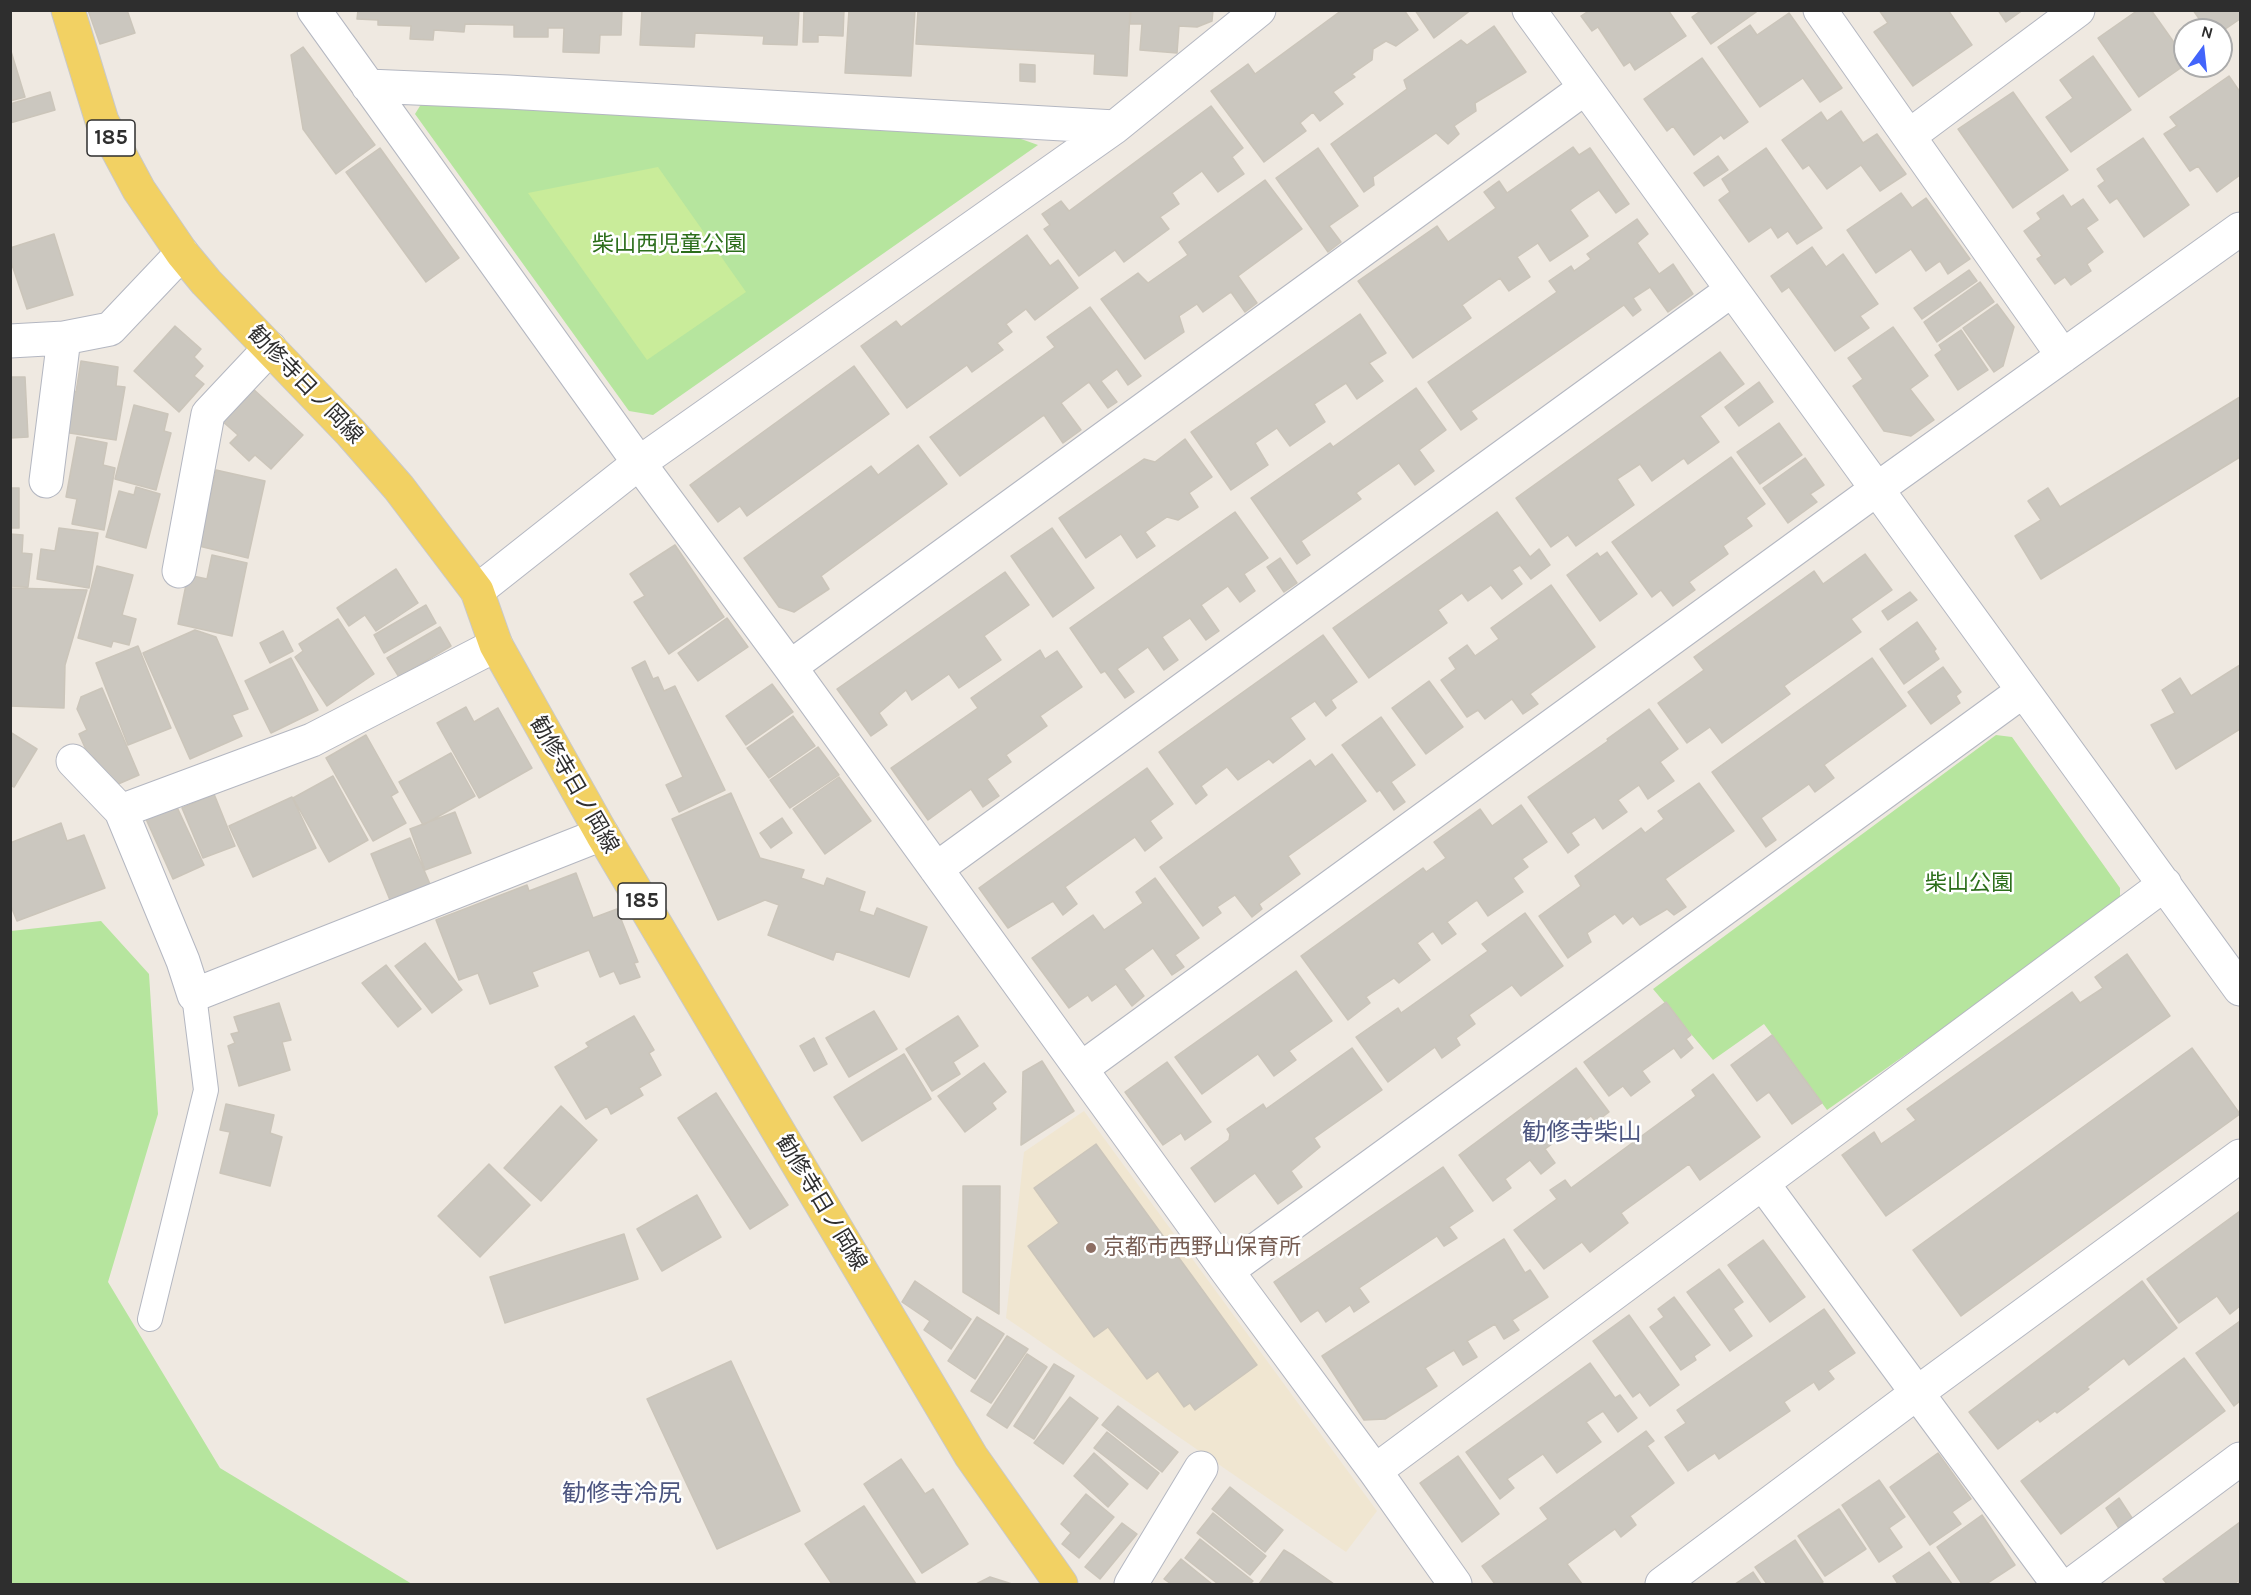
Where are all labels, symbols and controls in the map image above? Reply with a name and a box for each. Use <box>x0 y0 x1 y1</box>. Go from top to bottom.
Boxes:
north arrow <box>2173 18 2233 78</box>
text: N <box>2199 21 2215 43</box>
road number: 185 <box>87 120 135 156</box>
park label: 柴山西児童公園 <box>592 232 746 258</box>
street label: 勧修寺日ノ岡線 <box>242 320 368 450</box>
street label: 勧修寺日ノ岡線 <box>524 712 624 858</box>
park label: 柴山公園 <box>1925 871 2013 897</box>
road number: 185 <box>618 883 666 919</box>
district label: 勧修寺柴山 <box>1522 1119 1642 1147</box>
street label: 勧修寺日ノ岡線 <box>770 1130 872 1276</box>
place label: 京都市西野山保育所 <box>1103 1235 1301 1261</box>
marker: 京都市西野山保育所 <box>1084 1241 1098 1255</box>
district label: 勧修寺冷尻 <box>562 1480 682 1508</box>

